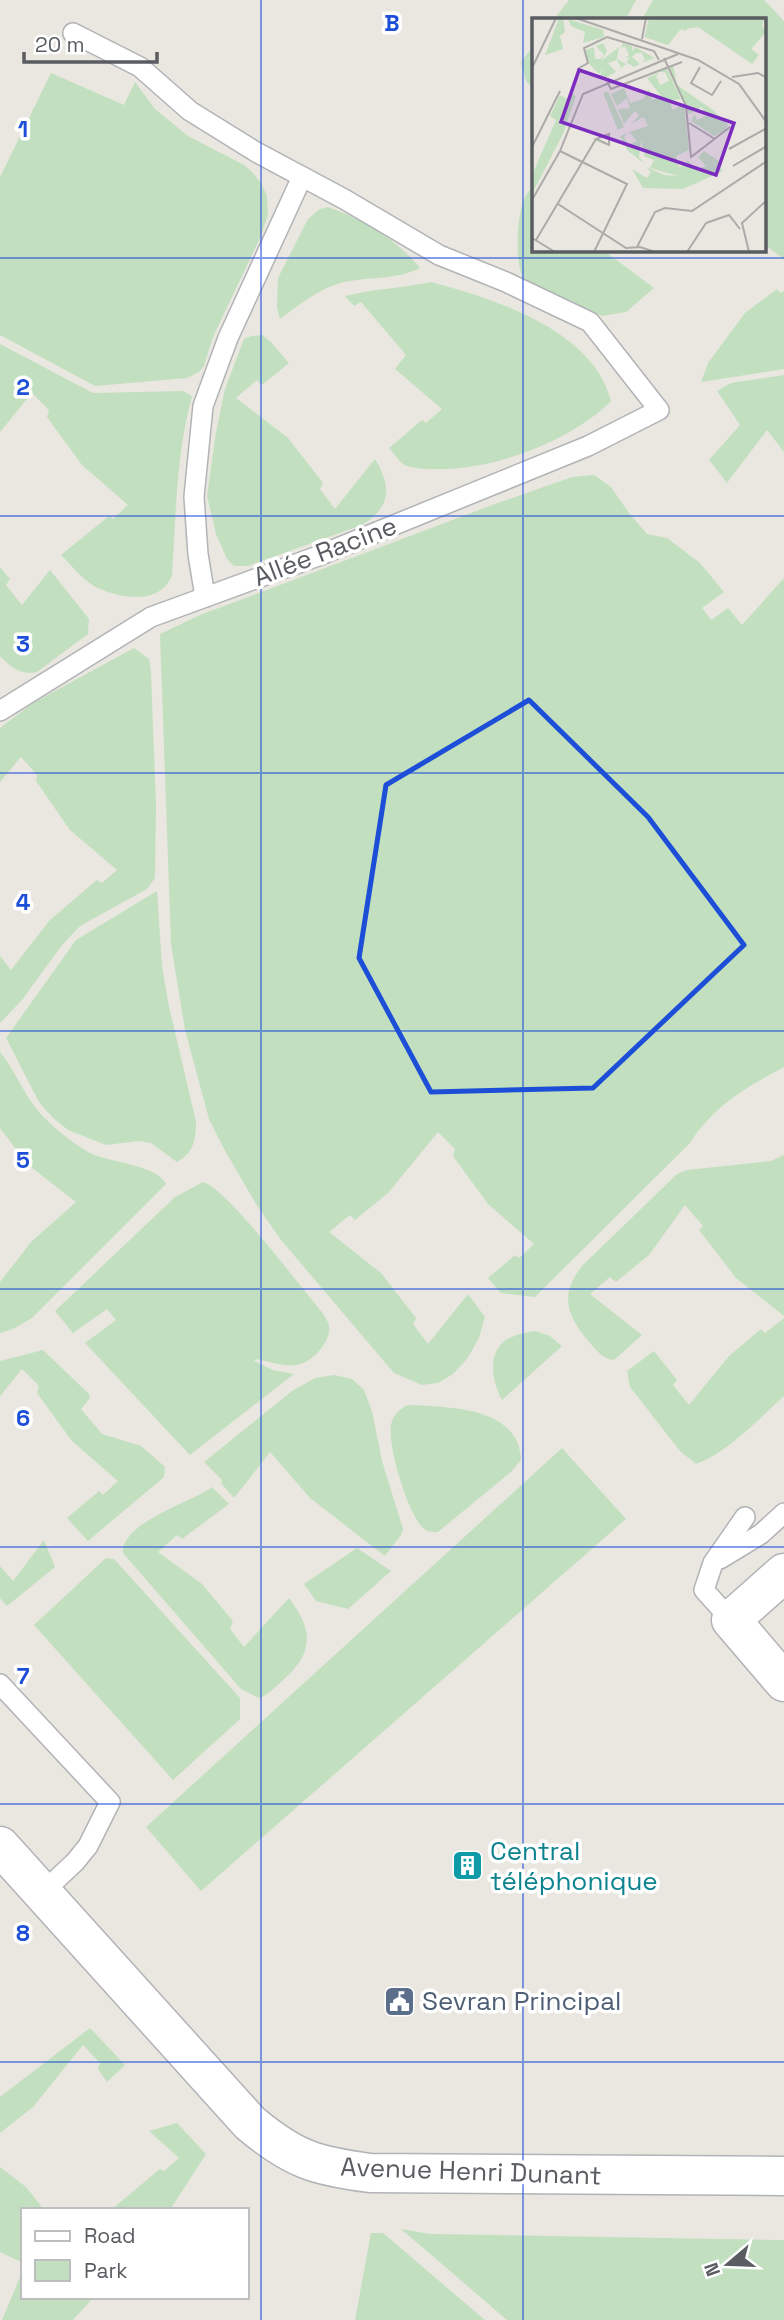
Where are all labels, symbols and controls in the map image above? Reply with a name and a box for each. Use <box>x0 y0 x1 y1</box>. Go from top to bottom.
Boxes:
text: B <box>384 8 400 38</box>
inset map <box>532 18 766 252</box>
scale bar <box>24 21 158 65</box>
text: 20 m <box>35 31 85 58</box>
text: 1 <box>18 114 28 144</box>
text: 2 <box>16 372 30 402</box>
street label: Allée Racine <box>248 508 402 594</box>
text: 3 <box>16 629 30 659</box>
text: 4 <box>16 887 31 917</box>
text: 5 <box>16 1145 30 1175</box>
text: 6 <box>16 1403 30 1433</box>
text: 7 <box>17 1661 30 1691</box>
place label: Central téléphonique <box>490 1834 658 1898</box>
building icon: Central téléphonique <box>450 1849 484 1883</box>
text: 8 <box>16 1918 30 1948</box>
public building icon: Sevran Principal <box>382 1984 416 2018</box>
place label: Sevran Principal <box>422 1984 621 2018</box>
street label: Avenue Henri Dunant <box>340 2149 602 2193</box>
legend <box>21 2208 248 2299</box>
text: Road <box>84 2222 136 2249</box>
north arrow <box>693 2229 763 2299</box>
text: Park <box>84 2257 128 2284</box>
text: N <box>699 2259 726 2279</box>

